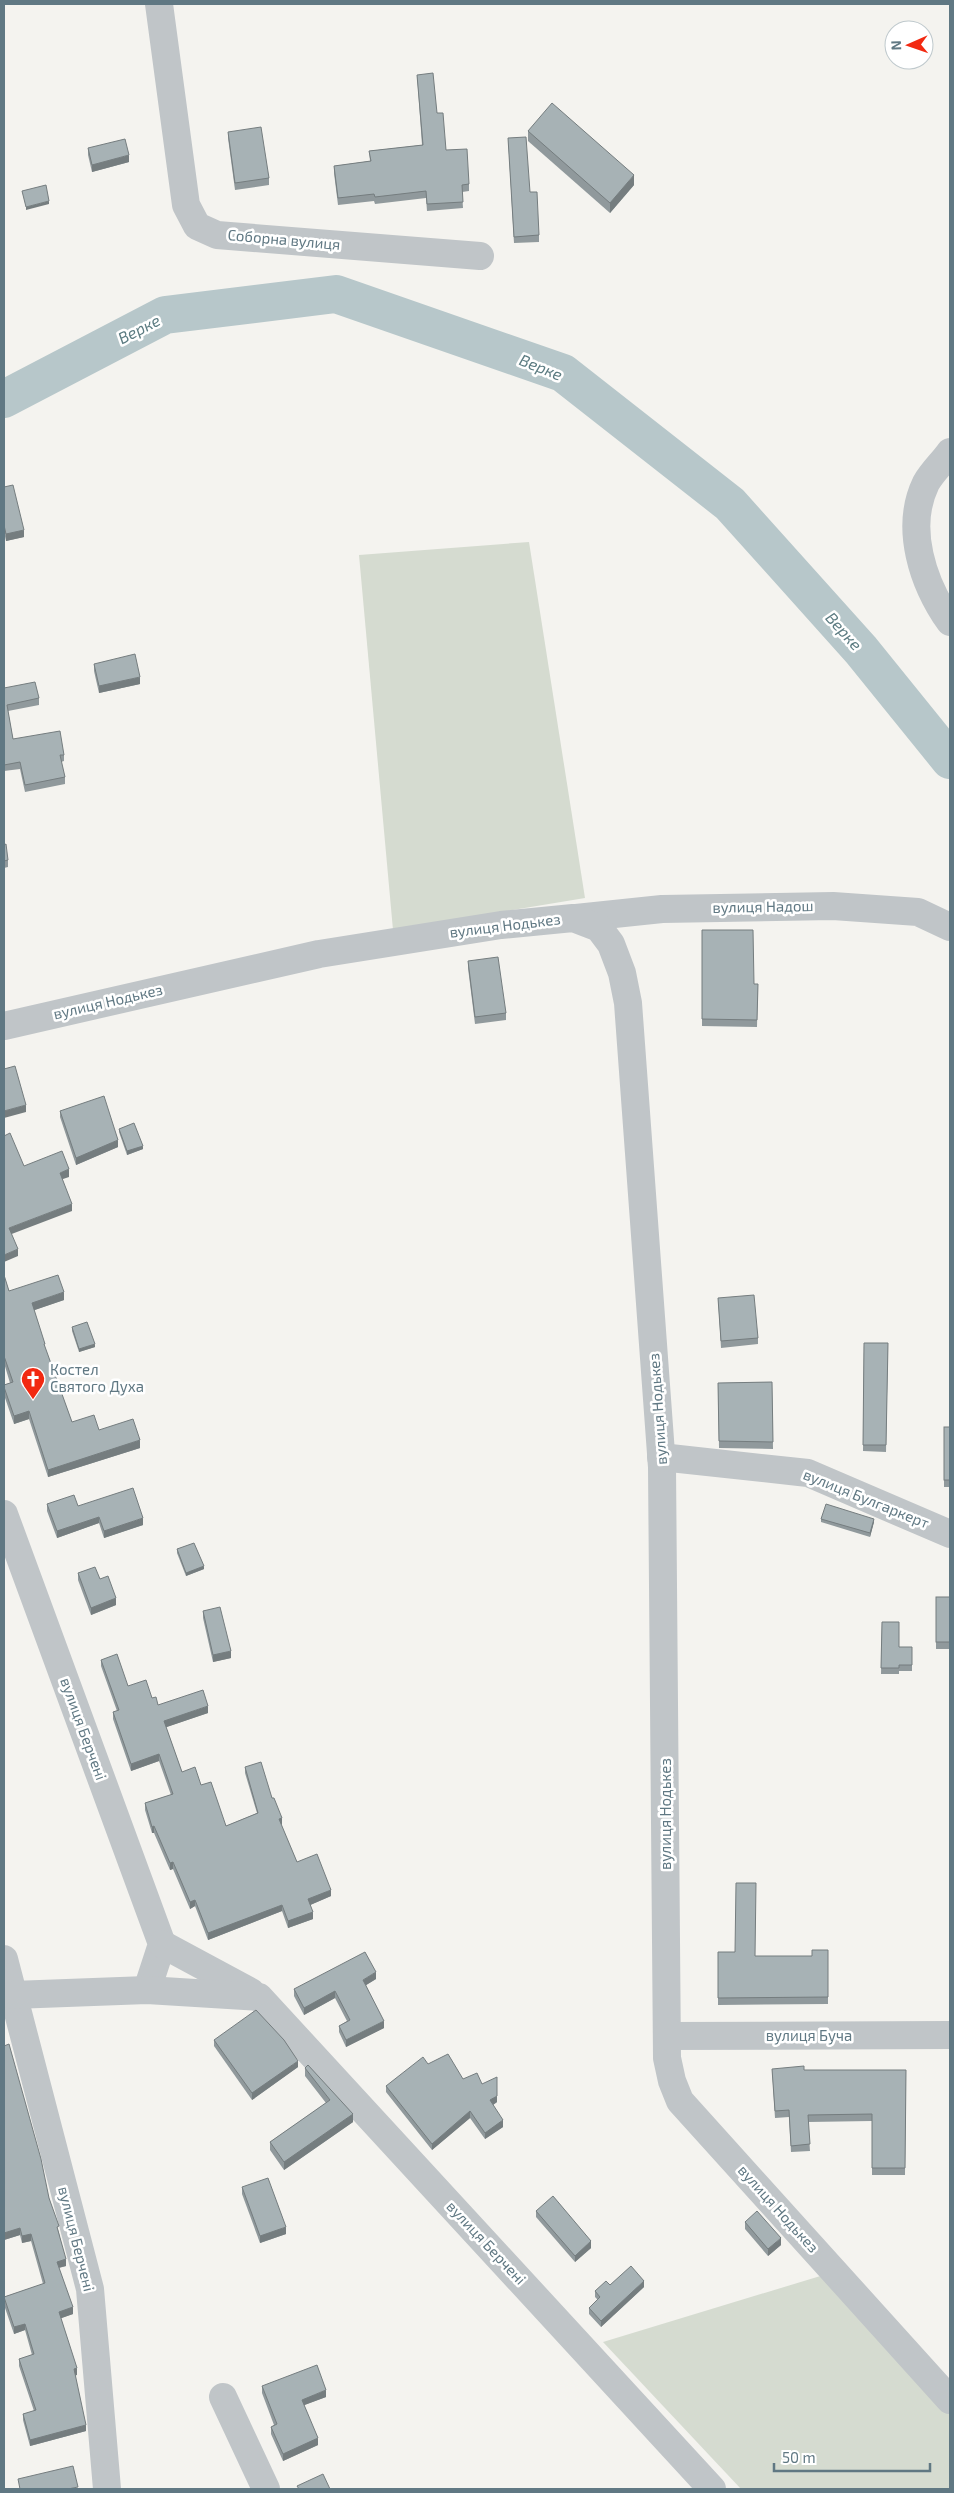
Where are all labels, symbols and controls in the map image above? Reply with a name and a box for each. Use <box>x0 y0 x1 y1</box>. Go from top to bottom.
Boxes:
north arrow <box>884 20 934 70</box>
text: N <box>887 40 904 51</box>
street label: Соборна вулиця <box>227 225 341 254</box>
water label: Верке <box>115 310 163 347</box>
water label: Верке <box>517 349 566 384</box>
water label: Верке <box>822 608 867 654</box>
street label: вулиця Надош <box>712 896 814 917</box>
street label: вулиця Нодькез <box>448 909 562 942</box>
street label: вулиця Нодькез <box>51 980 164 1023</box>
street label: вулиця Нодькез <box>644 1353 671 1465</box>
place label: Костел Святого Духа <box>50 1360 144 1396</box>
church icon: Костел Святого Духа <box>20 1366 46 1400</box>
street label: вулиця Булгаркерт <box>800 1465 932 1532</box>
street label: вулиця Берчені <box>56 1675 111 1783</box>
street label: вулиця Нодькез <box>656 1758 675 1870</box>
street label: вулиця Буча <box>766 2026 852 2045</box>
street label: вулиця Нодькез <box>734 2161 823 2257</box>
street label: вулиця Берчені <box>54 2184 99 2293</box>
street label: вулиця Берчені <box>443 2197 530 2289</box>
scale bar <box>774 2440 930 2472</box>
text: 50 m <box>782 2448 816 2466</box>

